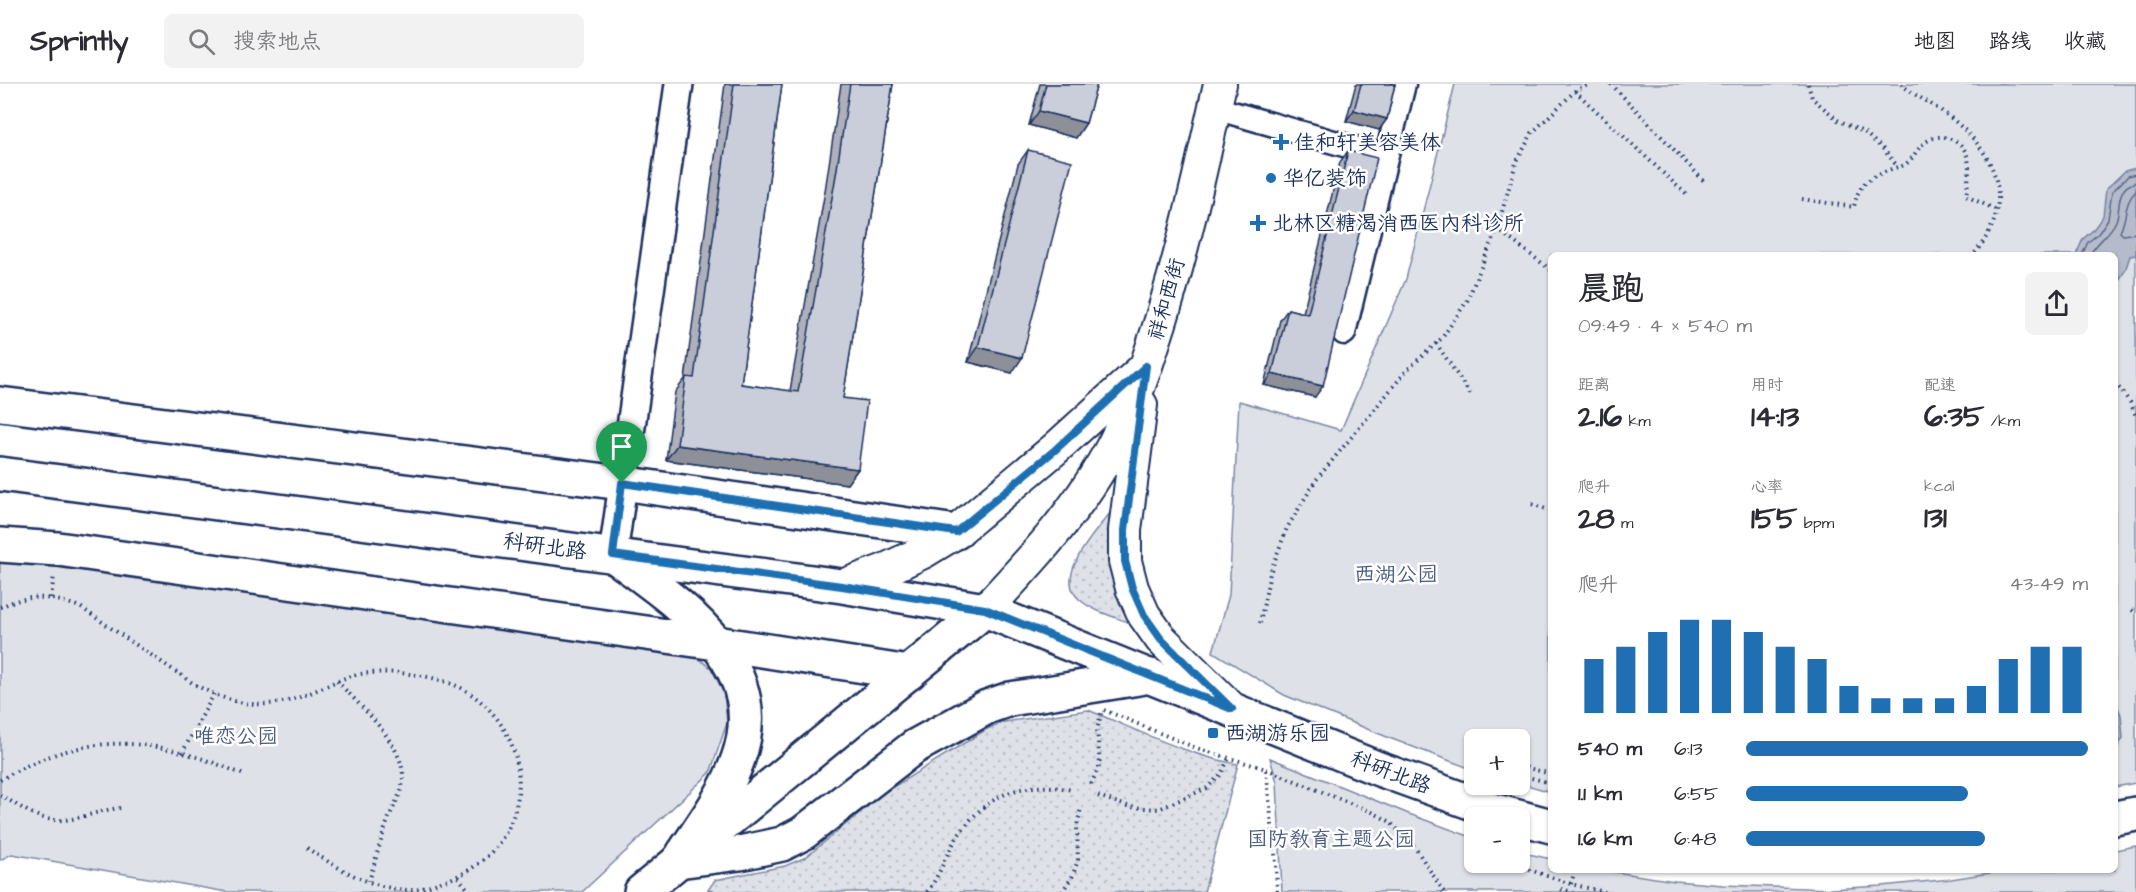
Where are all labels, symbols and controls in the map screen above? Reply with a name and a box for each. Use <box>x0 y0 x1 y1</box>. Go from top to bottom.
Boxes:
search box <box>164 14 584 68</box>
text: Sprintly <box>30 22 128 61</box>
icon: search <box>185 25 218 58</box>
text: 搜索地点 <box>233 26 321 57</box>
text: 地图 <box>1914 27 1956 56</box>
text: 路线 <box>1989 27 2031 56</box>
text: 收藏 <box>2064 27 2106 56</box>
place label: 佳和轩美容美体 <box>1294 128 1441 157</box>
marker: 佳和轩美容美体 <box>1272 133 1290 151</box>
place label: 华亿装饰 <box>1283 164 1367 193</box>
marker: 华亿装饰 <box>1264 171 1278 185</box>
place label: 北林区糖渴消西医内科诊所 <box>1272 209 1524 238</box>
marker: 北林区糖渴消西医内科诊所 <box>1249 214 1267 232</box>
street label: 祥和西街 <box>1141 255 1192 344</box>
text: 晨跑 <box>1578 266 1644 312</box>
button: share <box>2025 272 2088 335</box>
text: 09:49 · 4 × 540 m <box>1578 312 1752 340</box>
text: 距离 <box>1578 374 1610 396</box>
text: 用时 <box>1751 374 1783 396</box>
text: 配速 <box>1924 374 1956 396</box>
text: 2.16 <box>1578 396 1622 438</box>
text: 14:13 <box>1751 396 1799 438</box>
text: 6:35 <box>1924 396 1984 438</box>
text: km <box>1622 410 1651 432</box>
text: /km <box>1984 410 2020 432</box>
pin <box>596 421 647 483</box>
icon: arrive <box>605 430 638 463</box>
text: kcal <box>1924 475 1955 497</box>
text: 爬升 <box>1578 476 1610 498</box>
text: 心率 <box>1751 476 1783 498</box>
text: 131 <box>1924 497 1947 539</box>
text: 28 <box>1578 498 1615 540</box>
text: 155 <box>1751 498 1797 540</box>
text: m <box>1615 512 1633 534</box>
text: bpm <box>1797 512 1834 534</box>
street label: 科研北路 <box>501 526 589 567</box>
park label: 西湖公园 <box>1354 560 1438 589</box>
text: 43–49 m <box>2009 570 2088 598</box>
text: 爬升 <box>1578 571 1618 599</box>
place label: 西湖游乐园 <box>1225 719 1330 748</box>
park label: 唯恋公园 <box>194 722 278 751</box>
marker: 西湖游乐园 <box>1206 726 1220 740</box>
map controls <box>1464 729 1530 873</box>
button: + <box>1464 729 1530 795</box>
text: 540 m <box>1578 735 1642 763</box>
text: 6:13 <box>1674 735 1703 763</box>
street label: 科研北路 <box>1346 744 1435 801</box>
text: 1.1 km <box>1578 780 1622 808</box>
text: 6:55 <box>1674 780 1718 808</box>
button: − <box>1464 807 1530 873</box>
park label: 国防教育主题公园 <box>1247 825 1415 854</box>
text: 1.6 km <box>1578 825 1632 853</box>
text: 6:48 <box>1674 825 1716 853</box>

